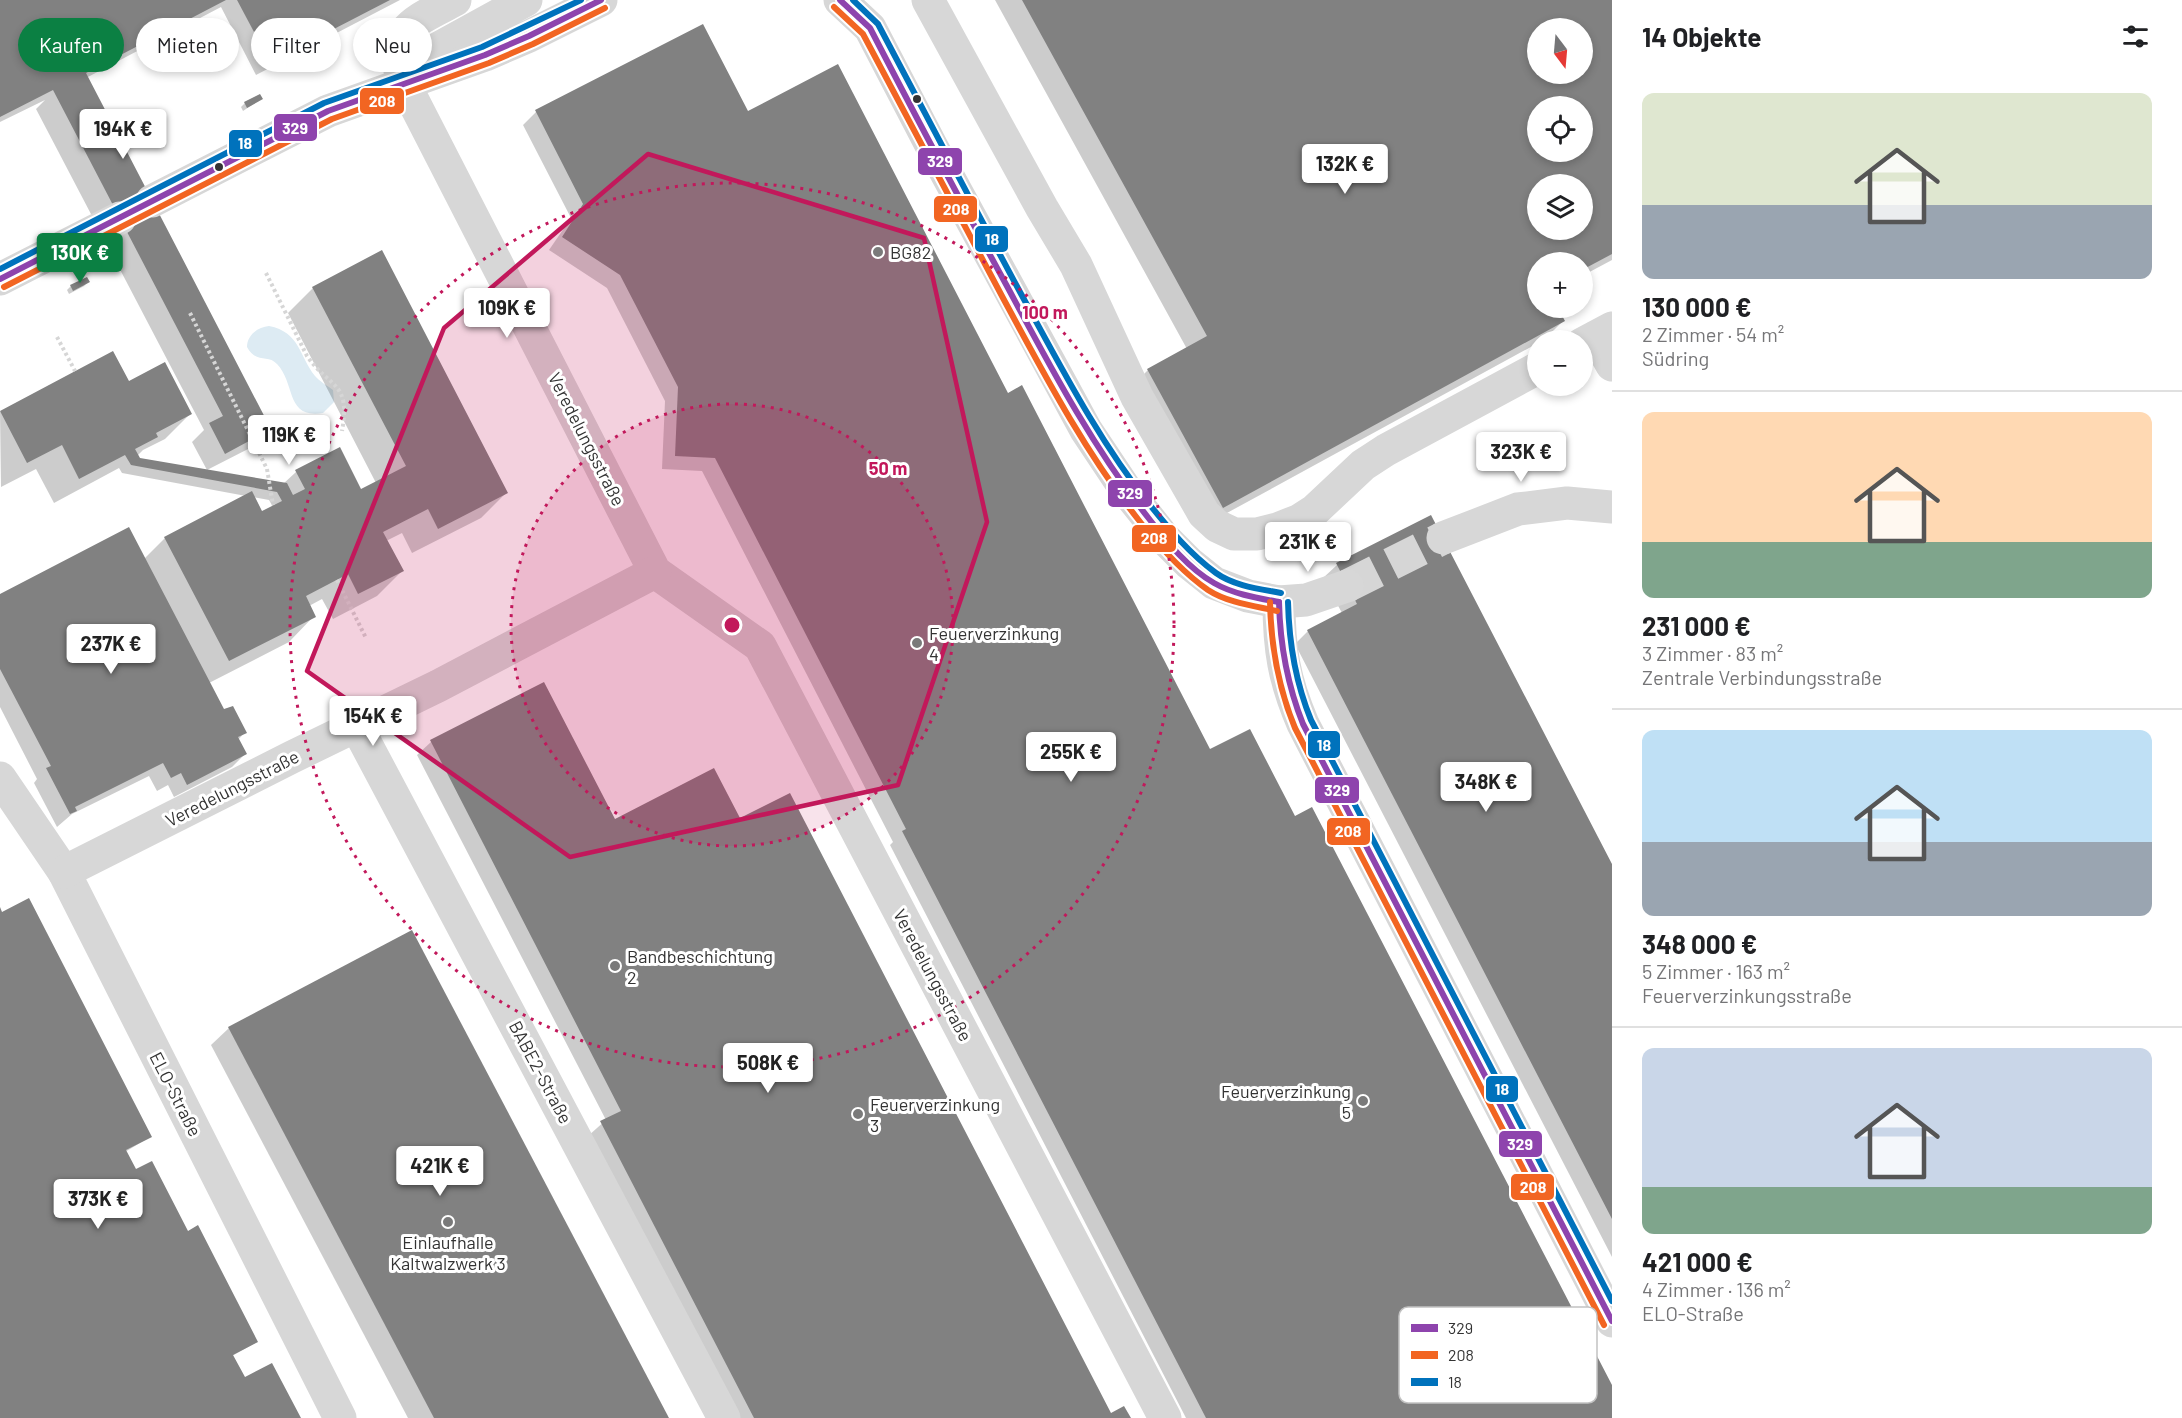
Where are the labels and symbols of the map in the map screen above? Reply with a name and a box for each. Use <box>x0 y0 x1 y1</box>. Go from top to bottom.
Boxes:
north arrow <box>1527 18 1593 84</box>
line badge: 208 <box>359 87 405 115</box>
text: 208 <box>369 91 396 110</box>
unlabelled marker <box>911 93 923 105</box>
pin: 194K € <box>74 109 172 160</box>
line badge: 329 <box>273 113 318 142</box>
text: 329 <box>282 118 308 137</box>
line badge: 18 <box>228 129 263 158</box>
text: 18 <box>238 133 252 152</box>
pin: 132K € <box>1296 144 1394 195</box>
line badge: 329 <box>917 147 963 176</box>
text: 329 <box>927 151 953 170</box>
unlabelled marker <box>213 161 225 173</box>
line badge: 208 <box>933 195 978 223</box>
text: 208 <box>943 199 970 218</box>
line badge: 18 <box>974 225 1009 253</box>
text: 18 <box>985 229 999 248</box>
pin: 130K € <box>31 233 129 284</box>
place label: BG82 <box>890 241 931 263</box>
marker: BG82 <box>871 245 885 259</box>
pin: 109K € <box>458 288 556 339</box>
text: 100 m <box>1022 301 1068 323</box>
street label: Veredelungsstraße <box>544 369 630 509</box>
pin: 119K € <box>240 415 338 466</box>
pin: 323K € <box>1472 432 1570 483</box>
text: 50 m <box>869 457 907 479</box>
line badge: 329 <box>1107 479 1153 508</box>
text: 329 <box>1117 483 1143 502</box>
pin: 231K € <box>1259 522 1357 573</box>
line badge: 208 <box>1131 524 1177 553</box>
text: 208 <box>1141 528 1168 547</box>
centre of rings <box>722 615 742 635</box>
place label: Feuerverzinkung 4 <box>929 622 1059 665</box>
pin: 237K € <box>62 624 160 675</box>
marker: Feuerverzinkung 4 <box>910 636 924 650</box>
pin: 154K € <box>324 696 422 747</box>
line badge: 18 <box>1307 730 1341 759</box>
pin: 255K € <box>1022 732 1120 783</box>
text: 18 <box>1317 735 1332 754</box>
street label: Veredelungsstraße <box>162 745 302 831</box>
pin: 348K € <box>1437 762 1535 813</box>
line badge: 329 <box>1314 776 1360 804</box>
text: 329 <box>1324 780 1350 799</box>
line badge: 208 <box>1326 817 1371 846</box>
text: 208 <box>1335 821 1362 840</box>
street label: Veredelungsstraße <box>889 905 977 1045</box>
place label: Bandbeschichtung 2 <box>627 945 773 988</box>
marker: Bandbeschichtung 2 <box>608 959 622 973</box>
street label: BABE2-Straße <box>505 1017 577 1127</box>
pin: 508K € <box>719 1043 817 1094</box>
street label: ELO-Straße <box>145 1048 207 1140</box>
line badge: 18 <box>1485 1075 1519 1103</box>
text: 18 <box>1495 1079 1510 1098</box>
place label: Feuerverzinkung 5 <box>1221 1080 1351 1123</box>
place label: Feuerverzinkung 3 <box>870 1093 1000 1136</box>
marker: Feuerverzinkung 5 <box>1356 1094 1370 1108</box>
marker: Feuerverzinkung 3 <box>851 1107 865 1121</box>
line badge: 329 <box>1498 1130 1543 1158</box>
text: 329 <box>1507 1134 1533 1153</box>
pin: 421K € <box>391 1146 489 1197</box>
line badge: 208 <box>1510 1173 1555 1201</box>
text: 208 <box>1520 1177 1547 1196</box>
pin: 373K € <box>49 1179 147 1230</box>
marker: Einlaufhalle Kaltwalzwerk 3 <box>441 1215 455 1229</box>
place label: Einlaufhalle Kaltwalzwerk 3 <box>390 1231 506 1274</box>
legend <box>1399 1307 1597 1403</box>
text: 329 <box>1448 1318 1473 1337</box>
text: 208 <box>1448 1345 1474 1364</box>
text: 18 <box>1448 1372 1462 1391</box>

